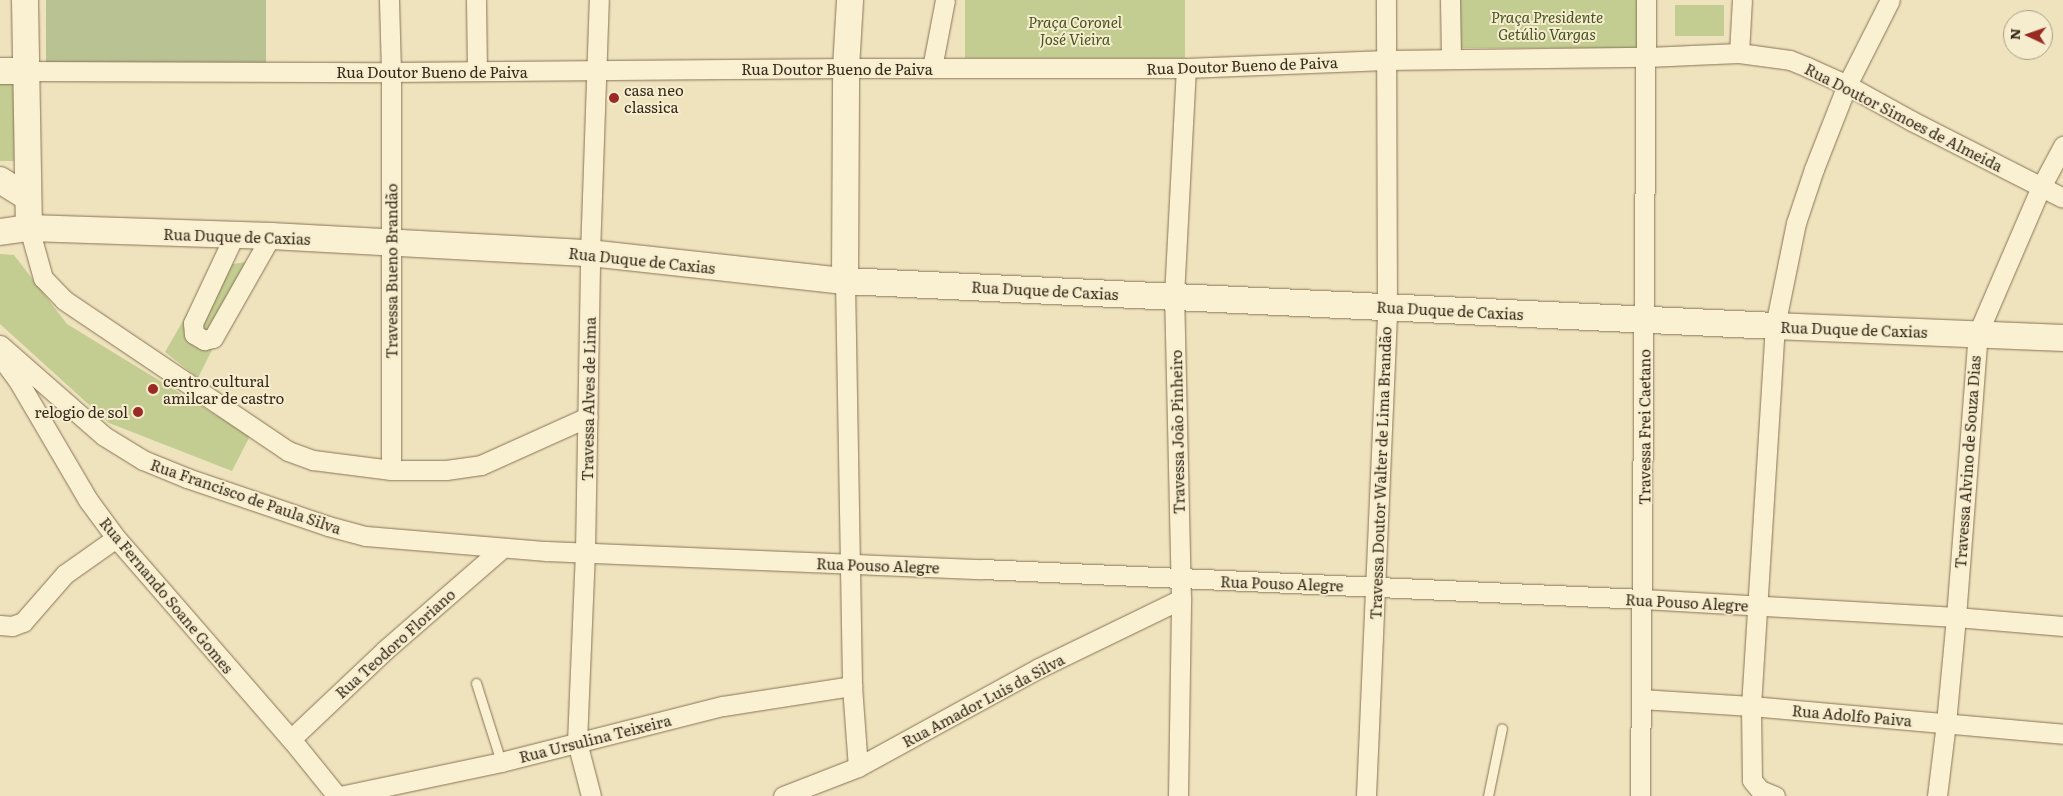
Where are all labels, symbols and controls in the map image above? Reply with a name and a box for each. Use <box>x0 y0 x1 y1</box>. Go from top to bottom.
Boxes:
park label: Praça Presidente Getúlio Vargas <box>1491 7 1603 42</box>
north arrow <box>2003 10 2053 60</box>
park label: Praça Coronel José Vieira <box>1028 12 1122 47</box>
text: N <box>2004 28 2024 41</box>
street label: Rua Doutor Bueno de Paiva <box>1146 53 1338 77</box>
street label: Rua Doutor Simoes de Almeida <box>1802 59 2006 175</box>
street label: Rua Doutor Bueno de Paiva <box>741 60 933 78</box>
street label: Rua Doutor Bueno de Paiva <box>336 63 528 81</box>
place label: casa neo classica <box>624 80 684 115</box>
marker: casa neo classica <box>608 92 620 104</box>
street label: Travessa Bueno Brandão <box>382 183 400 359</box>
street label: Rua Duque de Caxias <box>163 224 311 248</box>
street label: Rua Duque de Caxias <box>568 243 716 277</box>
street label: Rua Duque de Caxias <box>971 277 1119 303</box>
street label: Rua Duque de Caxias <box>1376 297 1524 323</box>
street label: Travessa Alves de Lima <box>578 317 598 481</box>
street label: Rua Duque de Caxias <box>1780 317 1928 341</box>
street label: Travessa Doutor Walter de Lima Brandão <box>1366 326 1394 620</box>
street label: Travessa Frei Caetano <box>1635 349 1653 505</box>
street label: Travessa João Pinheiro <box>1167 350 1187 514</box>
street label: Travessa Alvino de Souza Dias <box>1951 355 1983 569</box>
place label: centro cultural amilcar de castro <box>163 371 284 406</box>
marker: centro cultural amilcar de castro <box>147 383 159 395</box>
place label: relogio de sol <box>34 403 128 421</box>
marker: relogio de sol <box>132 406 144 418</box>
street label: Rua Francisco de Paula Silva <box>148 455 344 537</box>
street label: Rua Fernando Soane Gomes <box>97 513 237 677</box>
street label: Rua Pouso Alegre <box>816 554 940 576</box>
street label: Rua Pouso Alegre <box>1220 572 1344 594</box>
street label: Rua Teodoro Floriano <box>331 584 459 702</box>
street label: Rua Pouso Alegre <box>1625 590 1749 614</box>
street label: Rua Amador Luis da Silva <box>899 650 1067 750</box>
street label: Rua Adolfo Paiva <box>1791 701 1913 729</box>
street label: Rua Ursulina Teixeira <box>517 710 673 766</box>

